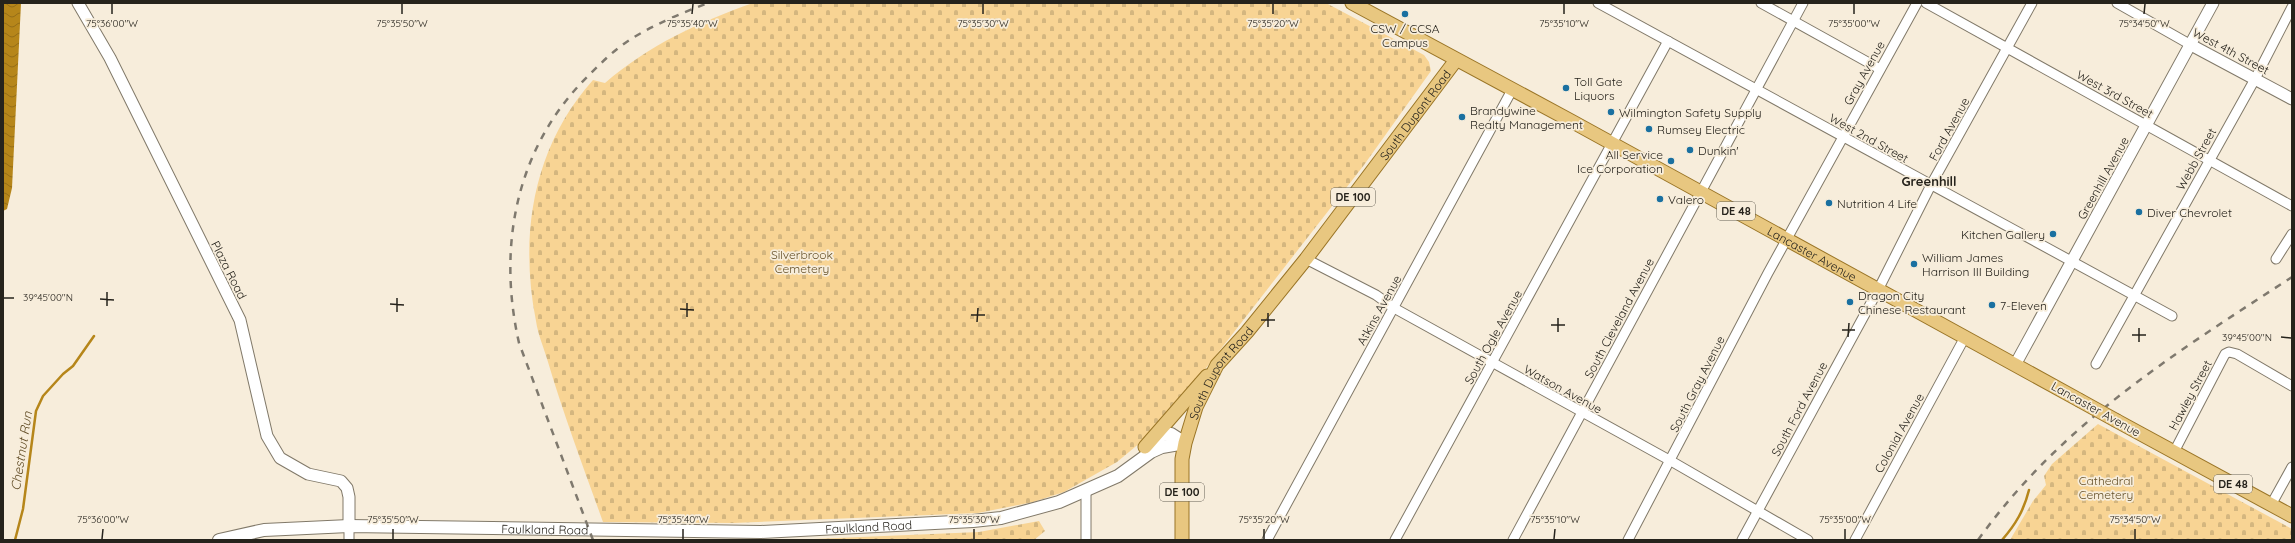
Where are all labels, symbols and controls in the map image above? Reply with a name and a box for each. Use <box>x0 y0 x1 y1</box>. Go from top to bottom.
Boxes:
marker: CSW / CCSA Campus <box>1400 9 1410 19</box>
text: 75°36'00"W <box>86 17 138 30</box>
text: 75°35'50"W <box>376 17 428 30</box>
text: 75°35'40"W <box>666 17 718 30</box>
text: 75°35'30"W <box>957 17 1009 30</box>
text: 75°35'20"W <box>1247 17 1299 30</box>
text: 75°35'10"W <box>1539 17 1589 30</box>
text: 75°35'00"W <box>1828 17 1880 30</box>
text: 75°34'50"W <box>2118 17 2170 30</box>
place label: CSW / CCSA Campus <box>1370 21 1440 50</box>
street label: West 4th Street <box>2190 25 2272 77</box>
street label: Gray Avenue <box>1840 38 1888 108</box>
street label: South Dupont Road <box>1376 67 1454 163</box>
street label: West 3rd Street <box>2074 67 2156 121</box>
place label: Toll Gate Liquors <box>1574 74 1623 103</box>
marker: Toll Gate Liquors <box>1561 83 1571 93</box>
street label: Ford Avenue <box>1926 95 1973 163</box>
place label: Brandywine Realty Management <box>1470 103 1583 132</box>
place label: Wilmington Safety Supply <box>1619 105 1762 120</box>
marker: Wilmington Safety Supply <box>1606 107 1616 117</box>
street label: West 2nd Street <box>1827 110 1911 166</box>
marker: Brandywine Realty Management <box>1457 112 1467 122</box>
place label: Rumsey Electric <box>1657 122 1745 137</box>
marker: Rumsey Electric <box>1644 124 1654 134</box>
street label: Webb Street <box>2173 125 2219 193</box>
street label: Greenhill Avenue <box>2074 134 2132 222</box>
place label: Dunkin' <box>1698 143 1739 158</box>
marker: Dunkin' <box>1685 145 1695 155</box>
place label: All Service Ice Corporation <box>1577 147 1663 176</box>
marker: All Service Ice Corporation <box>1666 156 1676 166</box>
district label: Greenhill <box>1901 173 1957 189</box>
road number: DE 100 <box>1331 188 1375 206</box>
place label: Valero <box>1668 192 1704 207</box>
marker: Valero <box>1655 194 1665 204</box>
place label: Nutrition 4 Life <box>1837 196 1917 211</box>
marker: Nutrition 4 Life <box>1824 198 1834 208</box>
road number: DE 48 <box>1717 202 1755 220</box>
place label: Diver Chevrolet <box>2147 205 2232 220</box>
marker: Diver Chevrolet <box>2134 207 2144 217</box>
street label: Lancaster Avenue <box>1765 223 1860 284</box>
place label: Kitchen Gallery <box>1961 227 2045 242</box>
marker: Kitchen Gallery <box>2048 229 2058 239</box>
street label: Plaza Road <box>208 238 250 302</box>
park label: Silverbrook Cemetery <box>771 247 833 276</box>
place label: William James Harrison III Building <box>1922 250 2029 279</box>
street label: South Cleveland Avenue <box>1581 255 1657 381</box>
marker: William James Harrison III Building <box>1909 259 1919 269</box>
street label: Atkins Avenue <box>1354 272 1404 348</box>
street label: South Ogle Avenue <box>1461 287 1525 387</box>
place label: Dragon City Chinese Restaurant <box>1858 288 1966 317</box>
text: 39°45'00"N <box>23 291 73 304</box>
marker: Dragon City Chinese Restaurant <box>1845 297 1855 307</box>
place label: 7-Eleven <box>2000 298 2047 313</box>
marker: 7-Eleven <box>1987 300 1997 310</box>
street label: South Dupont Road <box>1185 323 1256 421</box>
text: 39°45'00"N <box>2222 331 2272 344</box>
street label: South Gray Avenue <box>1666 333 1728 435</box>
street label: Hawley Street <box>2165 357 2215 433</box>
street label: South Ford Avenue <box>1768 359 1830 459</box>
street label: Watson Avenue <box>1521 361 1605 417</box>
street label: Lancaster Avenue <box>2049 378 2143 440</box>
street label: Colonial Avenue <box>1871 390 1927 475</box>
water label: Chestnut Run <box>7 410 35 492</box>
park label: Cathedral Cemetery <box>2079 473 2133 502</box>
road number: DE 48 <box>2214 475 2252 493</box>
road number: DE 100 <box>1160 483 1204 501</box>
text: 75°36'00"W <box>77 513 129 526</box>
text: 75°35'50"W <box>367 513 419 526</box>
text: 75°35'40"W <box>657 513 709 526</box>
text: 75°35'30"W <box>948 513 1000 526</box>
text: 75°35'20"W <box>1238 513 1290 526</box>
text: 75°35'10"W <box>1530 513 1580 526</box>
text: 75°35'00"W <box>1819 513 1871 526</box>
text: 75°34'50"W <box>2109 513 2161 526</box>
street label: Faulkland Road <box>825 517 912 536</box>
street label: Faulkland Road <box>501 521 588 537</box>

